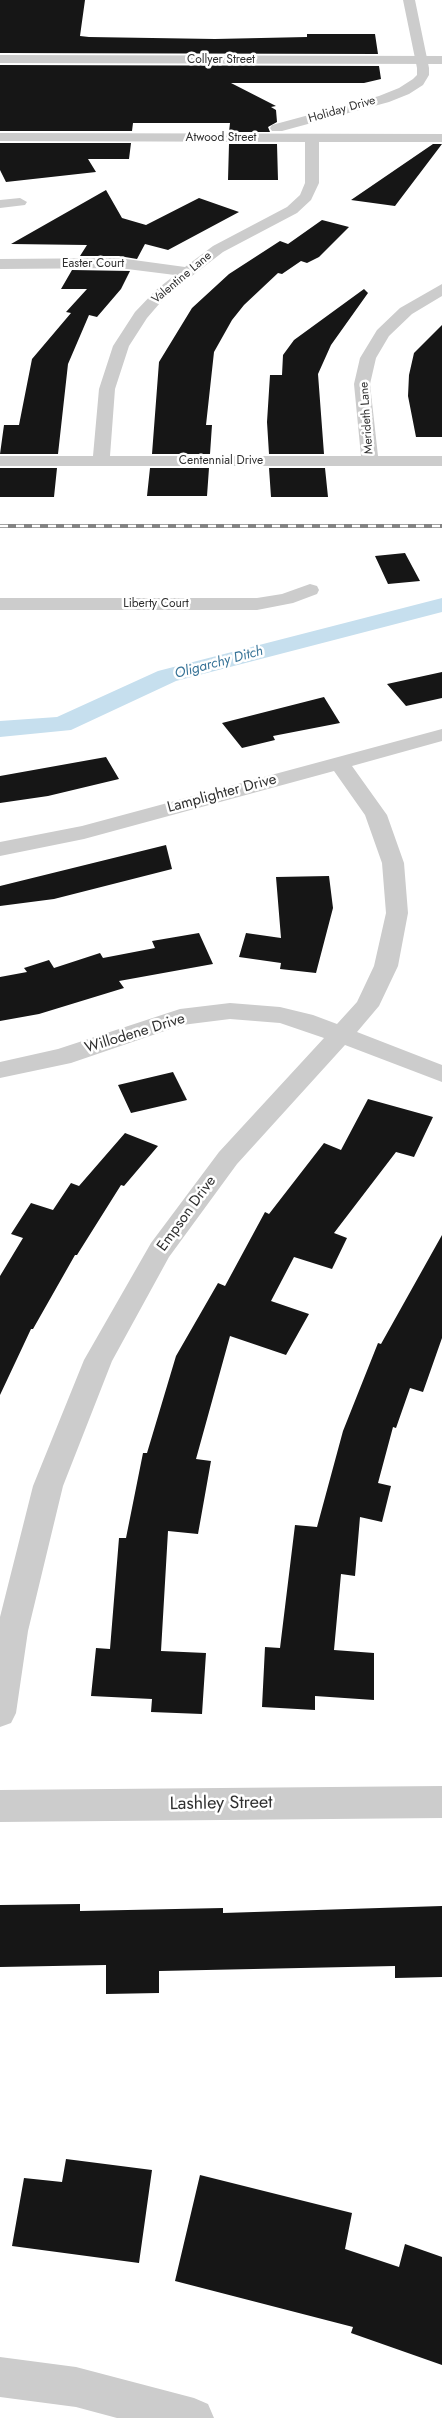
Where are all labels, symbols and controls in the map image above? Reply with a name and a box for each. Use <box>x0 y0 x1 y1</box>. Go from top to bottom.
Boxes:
street label: Collyer Street <box>187 53 255 67</box>
street label: Holiday Drive <box>307 94 377 126</box>
street label: Atwood Street <box>186 131 256 145</box>
street label: Valentine Lane <box>149 249 215 307</box>
street label: Easter Court <box>62 257 124 271</box>
street label: Merideth Lane <box>357 381 377 455</box>
street label: Centennial Drive <box>179 454 263 468</box>
street label: Liberty Court <box>123 597 189 611</box>
water label: Oligarchy Ditch <box>173 643 265 683</box>
street label: Lamplighter Drive <box>165 771 279 817</box>
street label: Willodene Drive <box>83 1010 187 1058</box>
street label: Empson Drive <box>154 1173 220 1255</box>
street label: Lashley Street <box>169 1792 273 1816</box>

